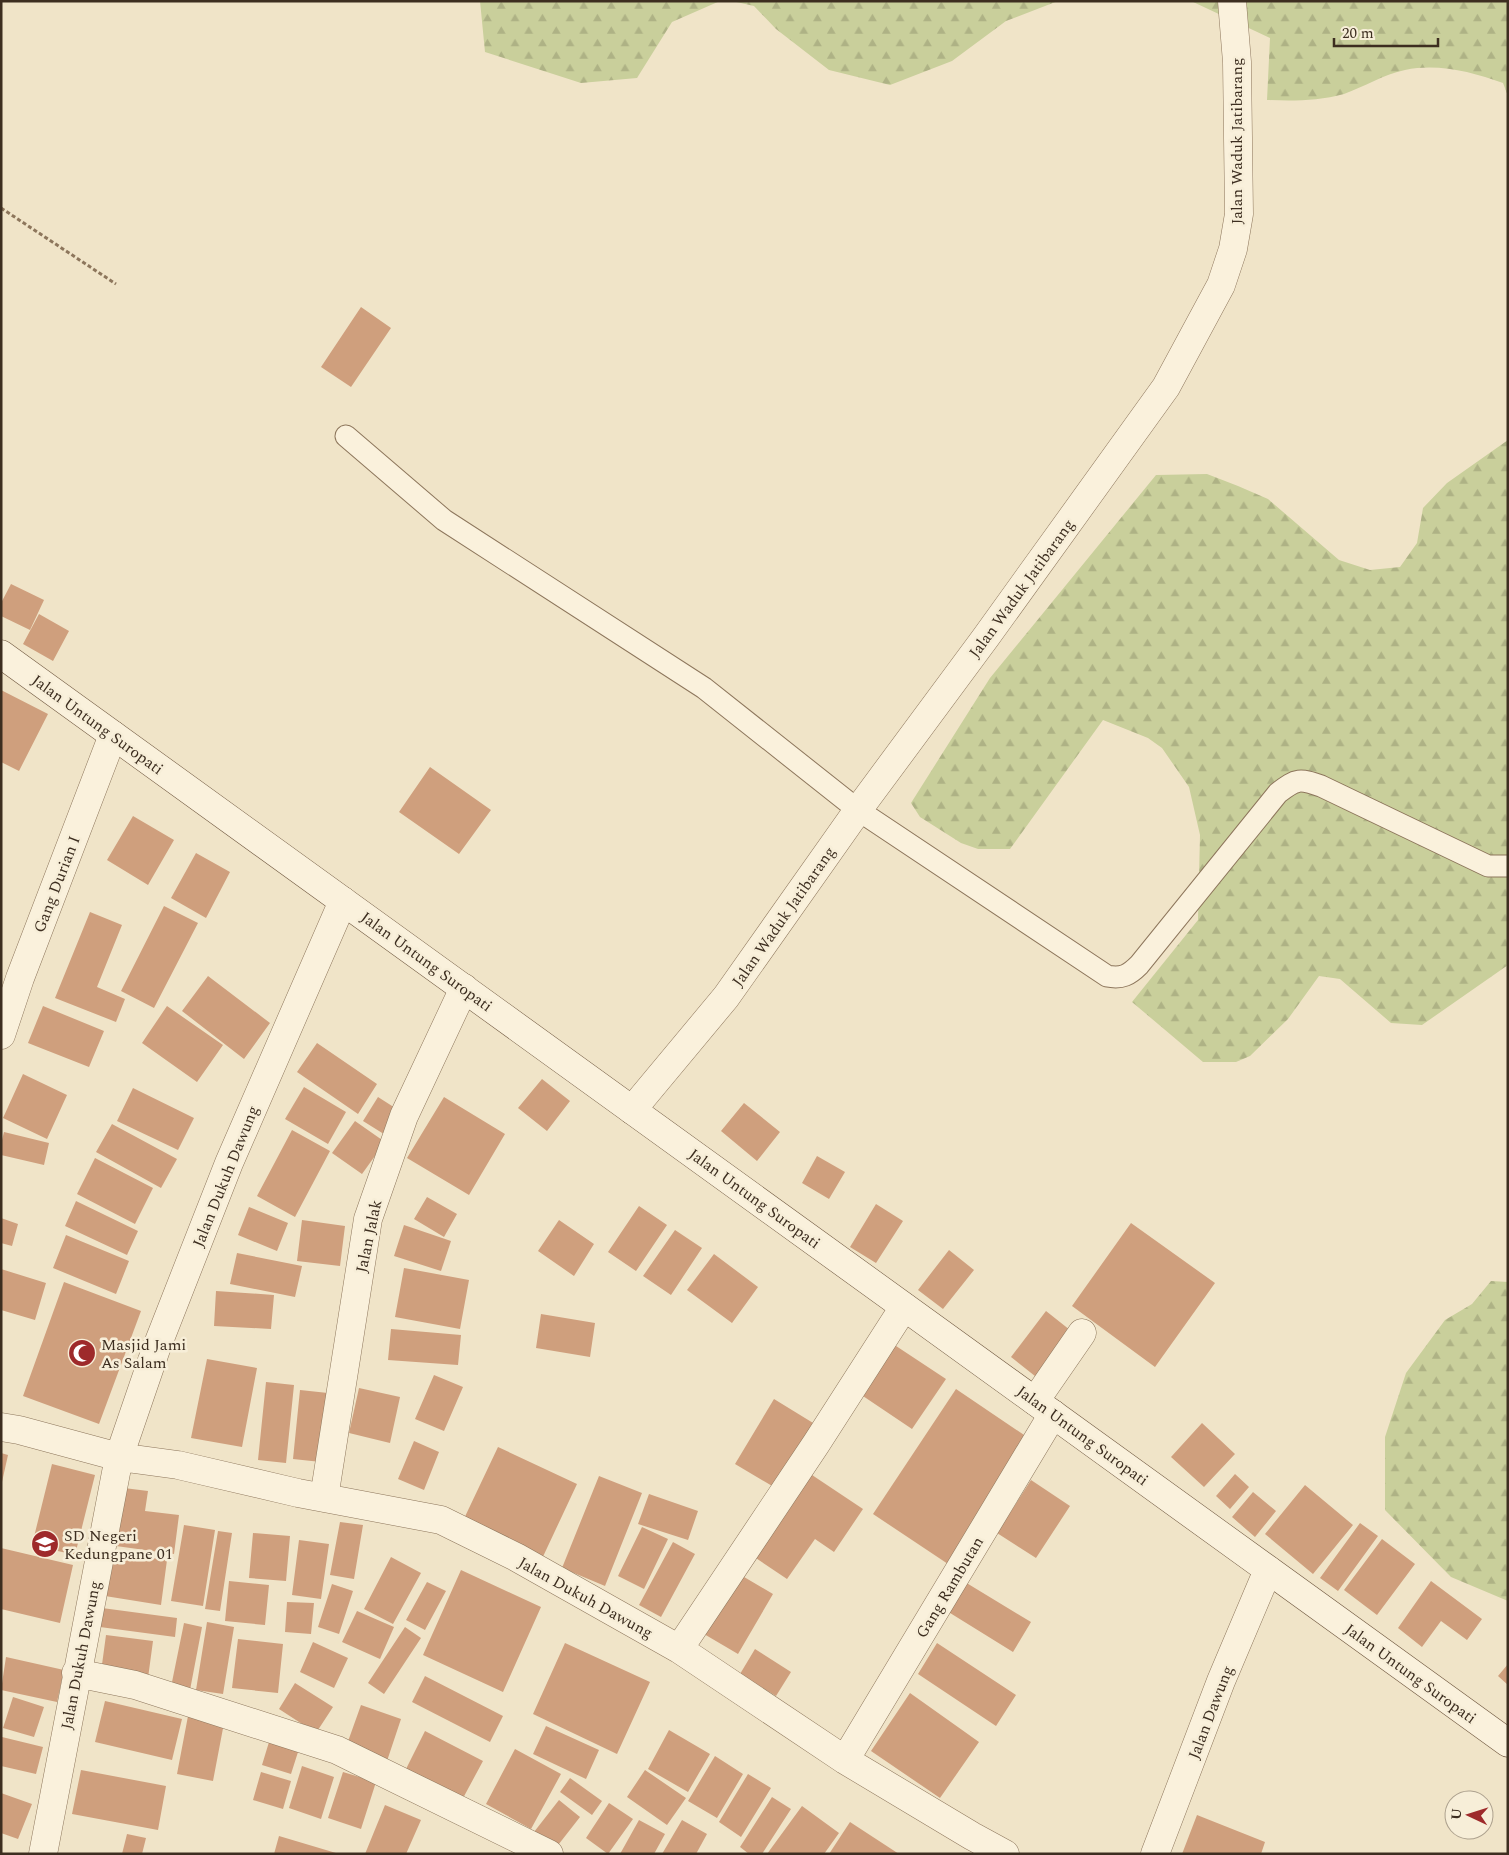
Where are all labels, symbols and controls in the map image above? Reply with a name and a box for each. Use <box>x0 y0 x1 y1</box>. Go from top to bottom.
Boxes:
scale bar <box>1334 15 1438 47</box>
text: 20 m <box>1342 22 1374 45</box>
street label: Jalan Waduk Jatibarang <box>1225 58 1249 224</box>
street label: Jalan Waduk Jatibarang <box>963 514 1081 663</box>
street label: Jalan Untung Suropati <box>26 669 168 781</box>
street label: Gang Durian I <box>27 832 86 936</box>
street label: Jalan Waduk Jatibarang <box>726 841 841 992</box>
street label: Jalan Untung Suropati <box>355 906 497 1018</box>
street label: Jalan Dukuh Dawung <box>187 1102 265 1251</box>
street label: Jalan Untung Suropati <box>683 1143 825 1255</box>
street label: Jalan Jalak <box>350 1197 388 1275</box>
place label: Masjid Jami As Salam <box>101 1333 186 1375</box>
mosque icon: Masjid Jami As Salam <box>67 1338 97 1368</box>
street label: Jalan Untung Suropati <box>1011 1380 1153 1492</box>
place label: SD Negeri Kedungpane 01 <box>64 1524 173 1566</box>
school or university icon: SD Negeri Kedungpane 01 <box>30 1529 60 1559</box>
street label: Gang Rambutan <box>910 1532 990 1643</box>
street label: Jalan Dukuh Dawung <box>514 1551 657 1645</box>
street label: Jalan Dukuh Dawung <box>55 1579 107 1732</box>
street label: Jalan Untung Suropati <box>1339 1618 1481 1730</box>
street label: Jalan Dawung <box>1182 1662 1240 1763</box>
north arrow <box>1444 1790 1494 1840</box>
text: U <box>1446 1807 1467 1821</box>

